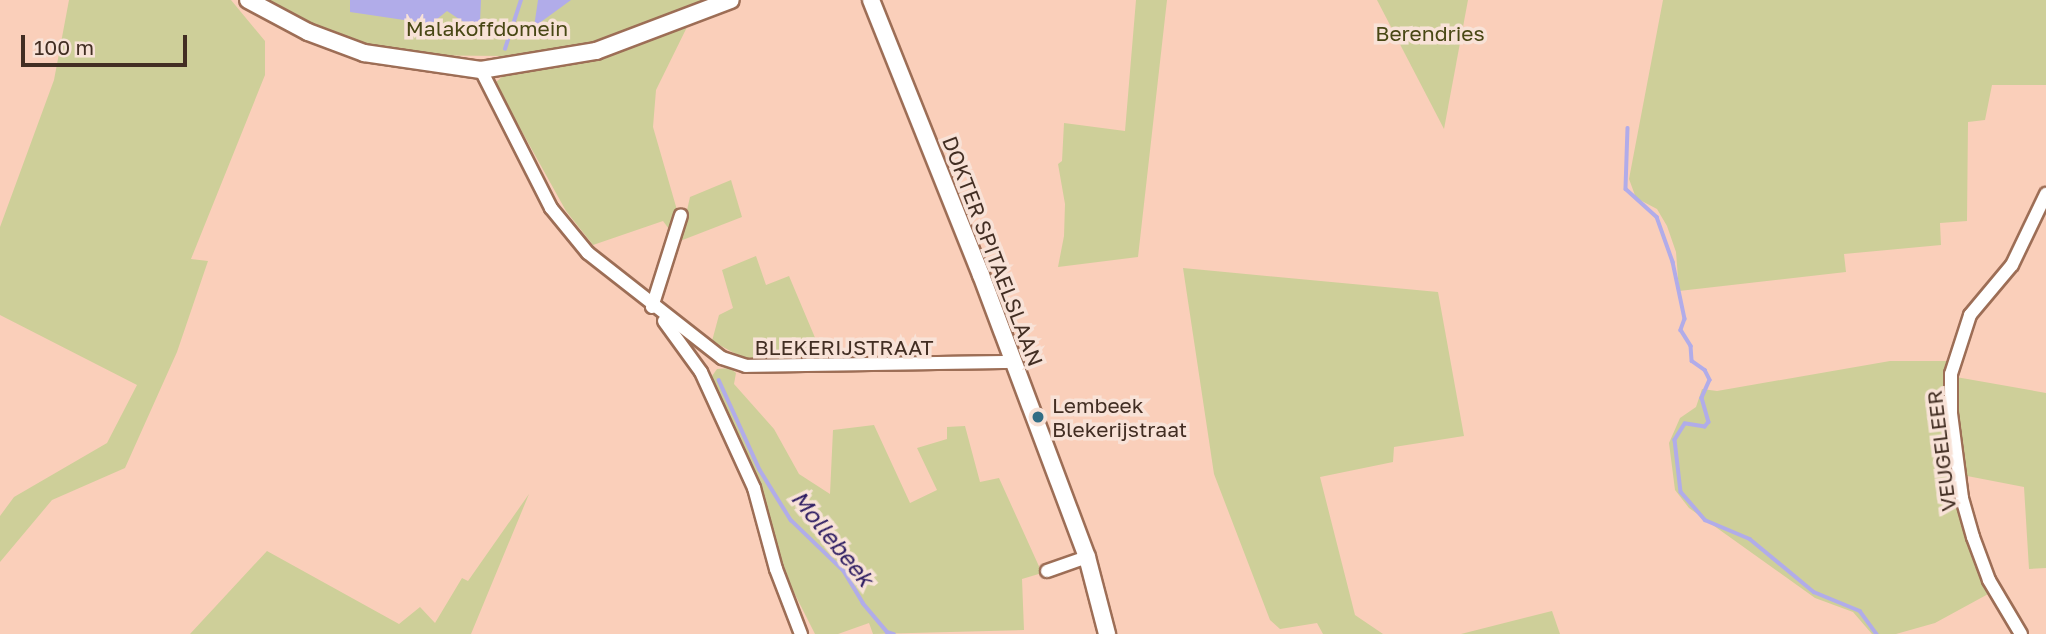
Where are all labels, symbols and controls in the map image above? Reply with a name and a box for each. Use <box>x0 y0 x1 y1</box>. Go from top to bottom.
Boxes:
park label: Malakoffdomein <box>406 15 568 41</box>
park label: Berendries <box>1375 20 1485 46</box>
scale bar <box>24 21 191 65</box>
text: 100 m <box>34 34 94 60</box>
street label: DOKTER SPITAELSLAAN <box>937 132 1049 370</box>
street label: BLEKERIJSTRAAT <box>754 334 934 360</box>
street label: VEUGELEER <box>1921 389 1961 513</box>
place label: Lembeek Blekerijstraat <box>1052 392 1187 442</box>
marker: Lembeek Blekerijstraat <box>1030 409 1046 425</box>
water label: Mollebeek <box>786 485 880 591</box>

